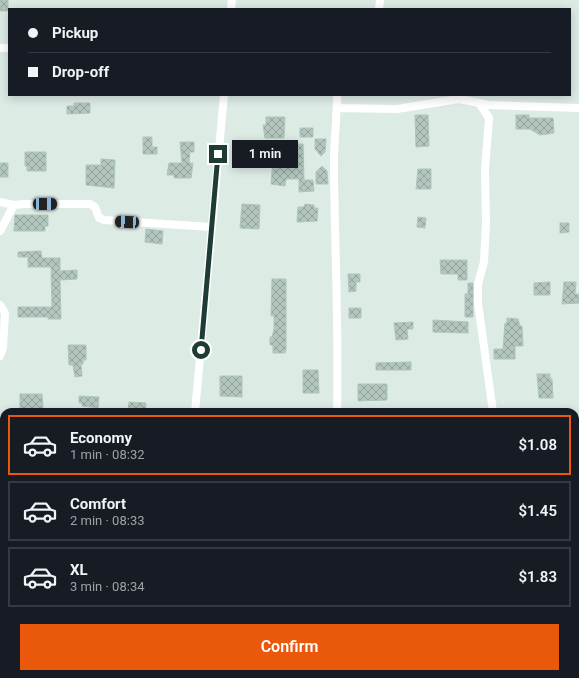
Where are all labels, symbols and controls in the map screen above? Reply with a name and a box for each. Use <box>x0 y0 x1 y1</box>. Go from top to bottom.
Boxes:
text: Pickup <box>52 24 98 42</box>
text: Drop-off <box>52 63 109 81</box>
callout: 1 min <box>232 140 298 168</box>
route end <box>209 145 227 163</box>
text: 1 min <box>249 146 281 161</box>
car <box>33 198 57 210</box>
car <box>115 215 139 229</box>
route start <box>192 341 210 359</box>
icon: car <box>22 427 58 463</box>
text: Economy <box>70 429 132 447</box>
text: $1.08 <box>518 436 557 454</box>
text: 1 min · 08:32 <box>70 447 145 462</box>
icon: car <box>22 493 58 529</box>
text: Comfort <box>70 495 126 513</box>
text: $1.45 <box>518 502 557 520</box>
text: 2 min · 08:33 <box>70 513 145 528</box>
icon: car <box>22 559 58 595</box>
text: XL <box>70 561 88 579</box>
text: $1.83 <box>518 568 557 586</box>
text: 3 min · 08:34 <box>70 579 145 594</box>
button: Confirm <box>20 624 559 670</box>

